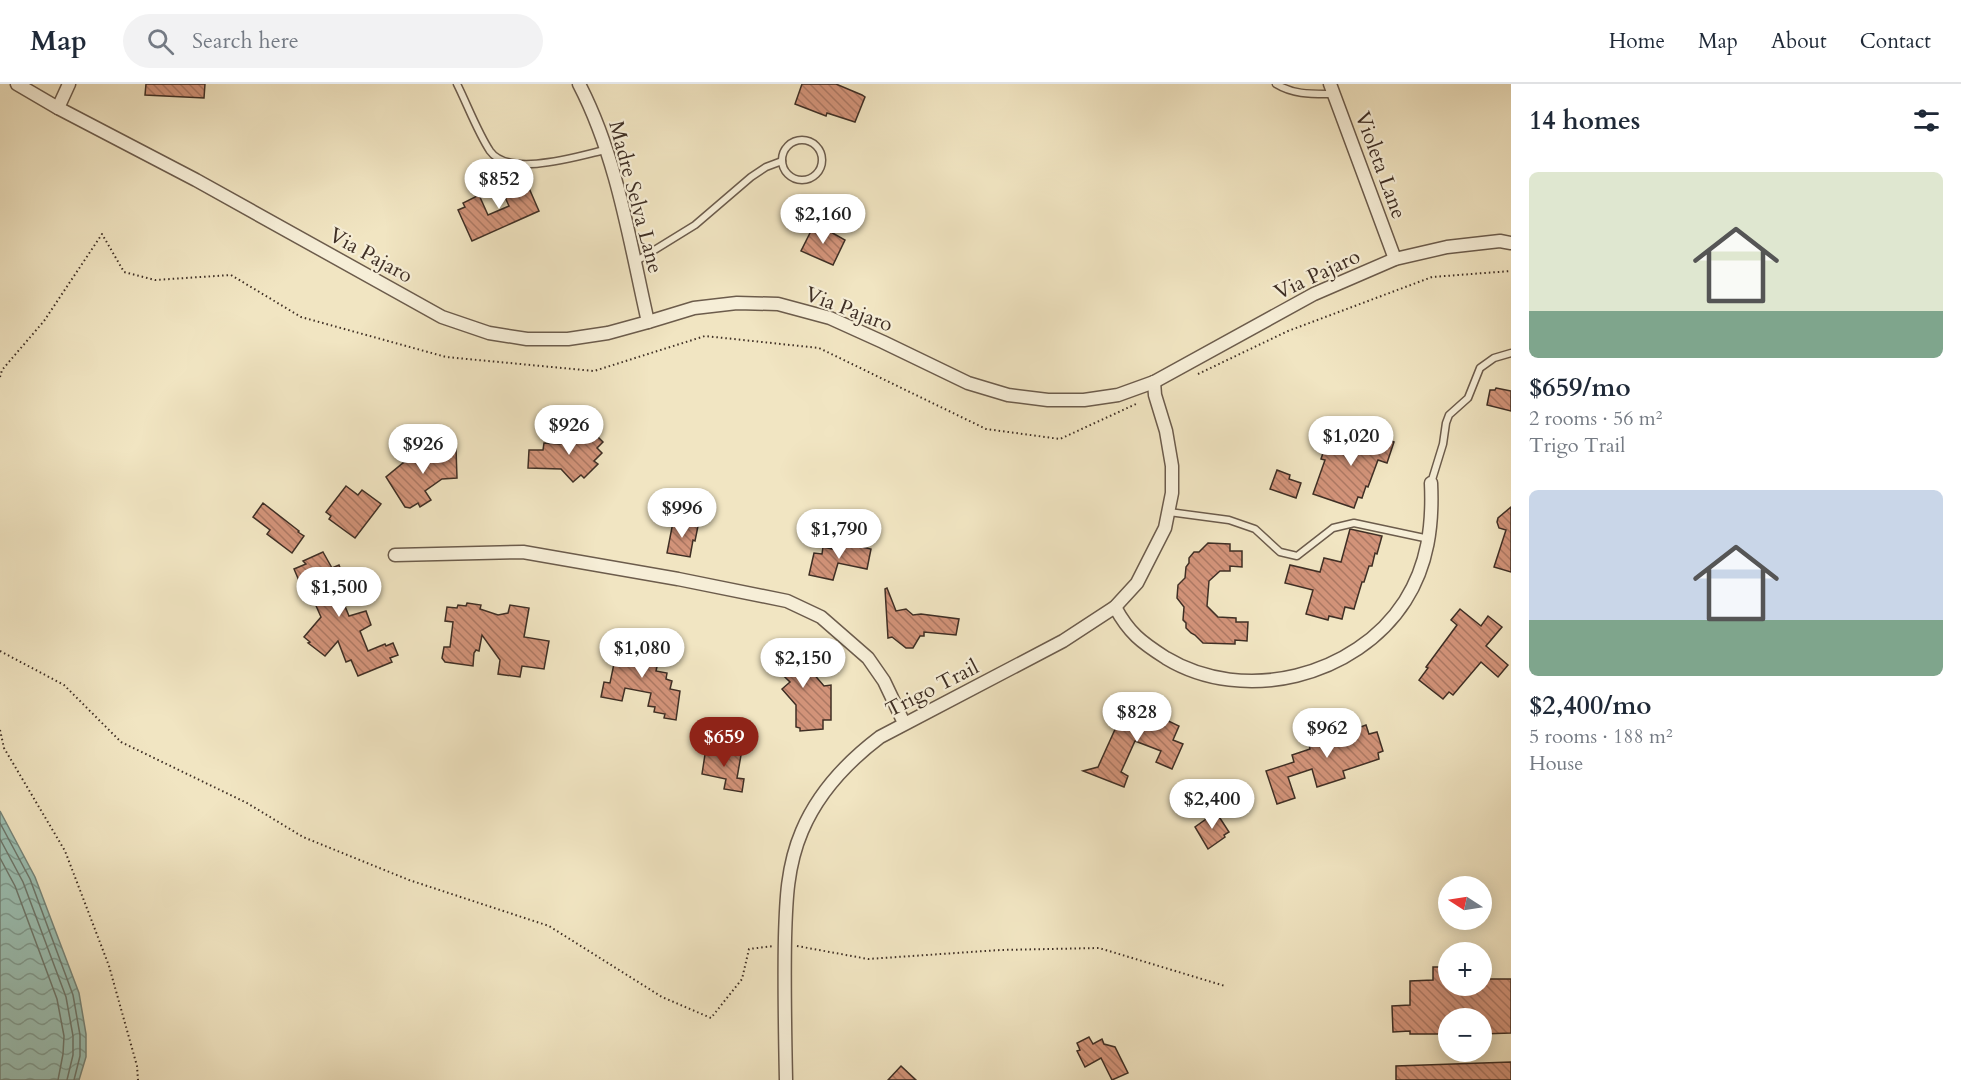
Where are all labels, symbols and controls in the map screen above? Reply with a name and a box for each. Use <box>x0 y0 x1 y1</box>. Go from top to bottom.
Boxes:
search box <box>123 14 543 68</box>
text: Map <box>30 22 87 60</box>
icon: search <box>144 25 177 58</box>
text: Search here <box>192 26 299 56</box>
text: Home <box>1609 27 1665 56</box>
text: Map <box>1698 27 1738 56</box>
text: About <box>1771 27 1827 56</box>
text: Contact <box>1860 27 1931 56</box>
text: 14 homes <box>1529 103 1640 138</box>
icon: filters <box>1910 104 1943 137</box>
street label: Violeta Lane <box>1348 108 1413 223</box>
street label: Madre Selva Lane <box>601 118 670 277</box>
pin: $852 <box>463 159 535 210</box>
text: $852 <box>479 165 519 192</box>
pin: $2,160 <box>774 194 872 245</box>
text: $2,160 <box>794 200 852 227</box>
icon: home <box>1682 211 1790 319</box>
street label: Via Pajaro <box>324 221 418 290</box>
street label: Via Pajaro <box>1270 242 1365 307</box>
street label: Via Pajaro <box>801 280 897 339</box>
text: $659/mo <box>1529 370 1631 405</box>
pin: $926 <box>533 405 605 456</box>
text: 2 rooms · 56 m² <box>1529 405 1662 432</box>
text: $926 <box>549 411 589 438</box>
pin: $1,020 <box>1302 416 1400 467</box>
text: $1,020 <box>1322 422 1380 449</box>
pin: $926 <box>387 424 459 475</box>
text: $926 <box>403 430 443 457</box>
text: Trigo Trail <box>1529 432 1625 459</box>
pin: $996 <box>646 488 718 539</box>
text: $996 <box>662 494 702 521</box>
pin: $1,790 <box>790 509 888 560</box>
text: $1,790 <box>810 515 868 542</box>
icon: home <box>1682 529 1790 637</box>
pin: $1,500 <box>290 567 388 618</box>
text: $1,500 <box>310 573 368 600</box>
pin: $1,080 <box>593 628 691 679</box>
text: $1,080 <box>613 634 671 661</box>
pin: $2,150 <box>754 638 852 689</box>
text: $2,150 <box>774 644 832 671</box>
street label: Trigo Trail <box>881 653 984 724</box>
text: $2,400/mo <box>1529 688 1652 723</box>
pin: $828 <box>1101 692 1173 743</box>
text: $828 <box>1117 698 1157 725</box>
pin: $962 <box>1291 708 1363 759</box>
text: $962 <box>1307 714 1347 741</box>
pin: $659 <box>688 717 760 768</box>
text: $659 <box>704 723 744 750</box>
text: 5 rooms · 188 m² <box>1529 723 1673 750</box>
text: House <box>1529 750 1583 777</box>
pin: $2,400 <box>1163 779 1261 830</box>
text: $2,400 <box>1183 785 1241 812</box>
north arrow <box>1438 876 1492 930</box>
map controls <box>1438 876 1492 1062</box>
button: + <box>1438 942 1492 996</box>
button: − <box>1438 1008 1492 1062</box>

